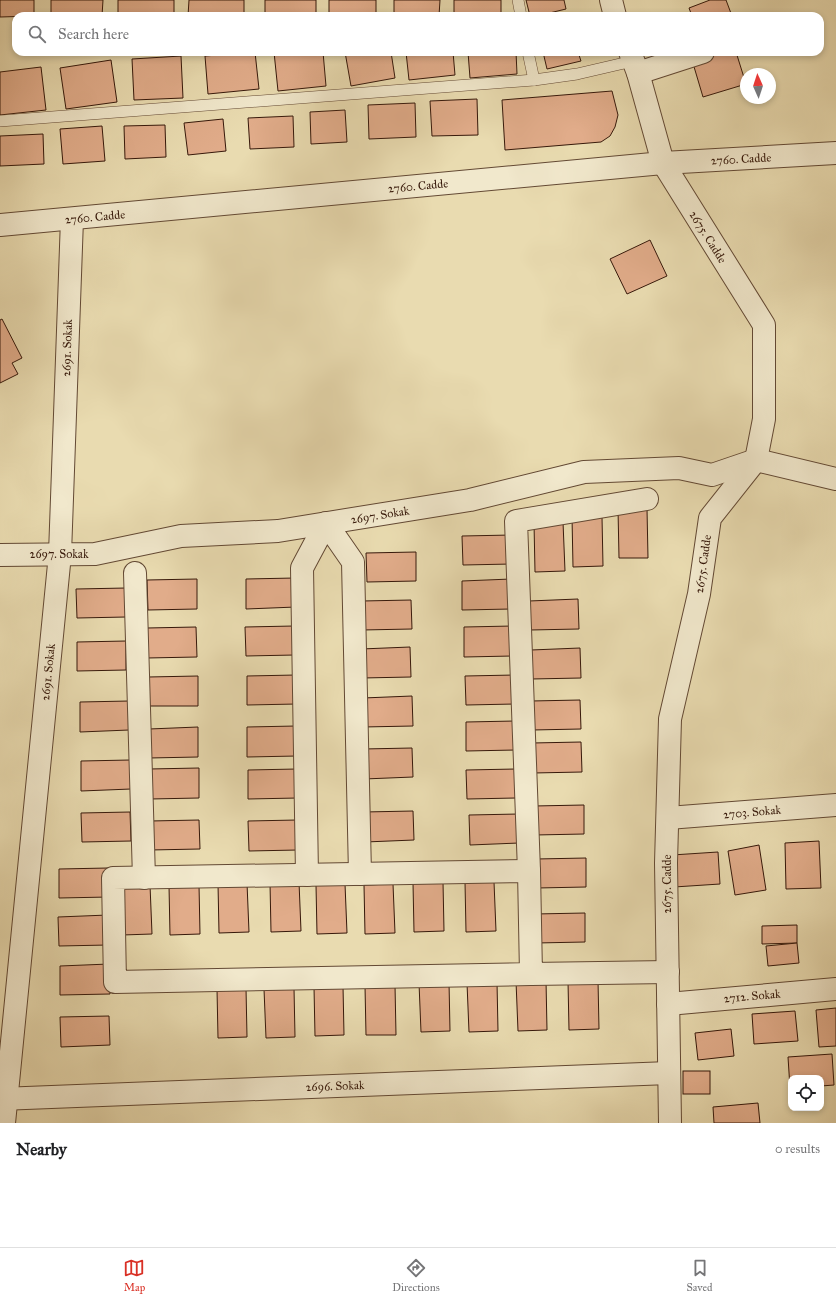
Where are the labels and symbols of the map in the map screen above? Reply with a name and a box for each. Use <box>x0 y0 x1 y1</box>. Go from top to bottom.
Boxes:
north arrow <box>740 68 776 104</box>
street label: 2760. Cadde <box>710 150 772 168</box>
street label: 2760. Cadde <box>387 176 449 196</box>
street label: 2760. Cadde <box>64 207 126 227</box>
street label: 2675. Cadde <box>686 208 730 266</box>
street label: 2691. Sokak <box>59 319 75 377</box>
street label: 2697. Sokak <box>350 503 411 527</box>
street label: 2675. Cadde <box>692 534 714 594</box>
street label: 2697. Sokak <box>29 547 89 561</box>
street label: 2691. Sokak <box>38 642 58 701</box>
street label: 2703. Sokak <box>722 802 782 822</box>
street label: 2675. Cadde <box>660 854 674 914</box>
street label: 2712. Sokak <box>723 986 782 1005</box>
street label: 2696. Sokak <box>305 1078 365 1094</box>

